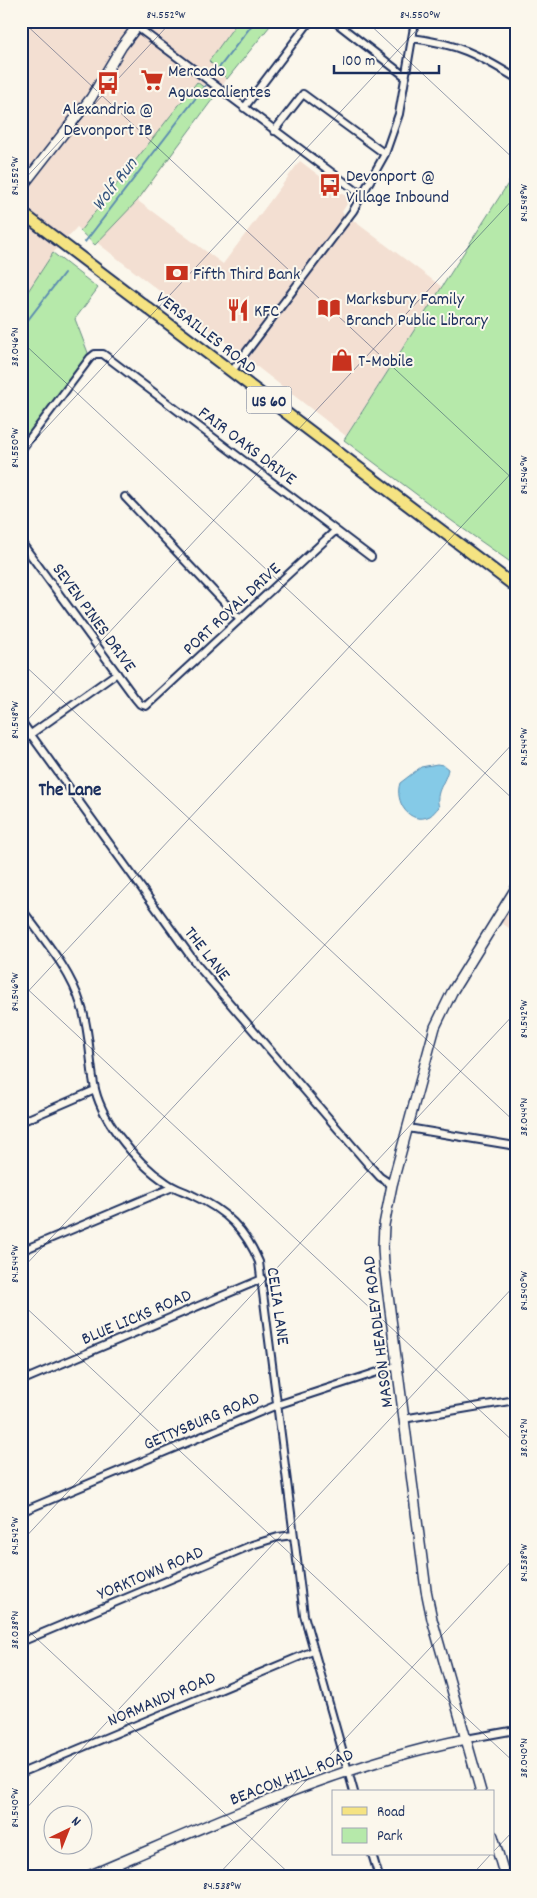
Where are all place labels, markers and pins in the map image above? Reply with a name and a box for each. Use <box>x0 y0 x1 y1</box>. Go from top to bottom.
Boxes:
place label: Mercado Aguascalientes <box>168 60 271 106</box>
supermarket icon: Mercado Aguascalientes <box>139 67 165 93</box>
bus stop icon: Alexandria @ Devonport IB <box>95 70 121 96</box>
place label: Alexandria @ Devonport IB <box>63 98 153 144</box>
place label: Devonport @ Village Inbound <box>346 165 449 211</box>
bus stop icon: Devonport @ Village Inbound <box>317 172 343 198</box>
bank icon: Fifth Third Bank <box>164 260 190 286</box>
place label: Fifth Third Bank <box>193 263 300 288</box>
place label: Marksbury Family Branch Public Library <box>346 288 488 334</box>
library icon: Marksbury Family Branch Public Library <box>316 295 342 321</box>
restaurant icon: KFC <box>225 297 251 323</box>
place label: KFC <box>254 300 279 325</box>
shop icon: T-Mobile <box>329 347 355 373</box>
place label: T-Mobile <box>358 350 413 375</box>

